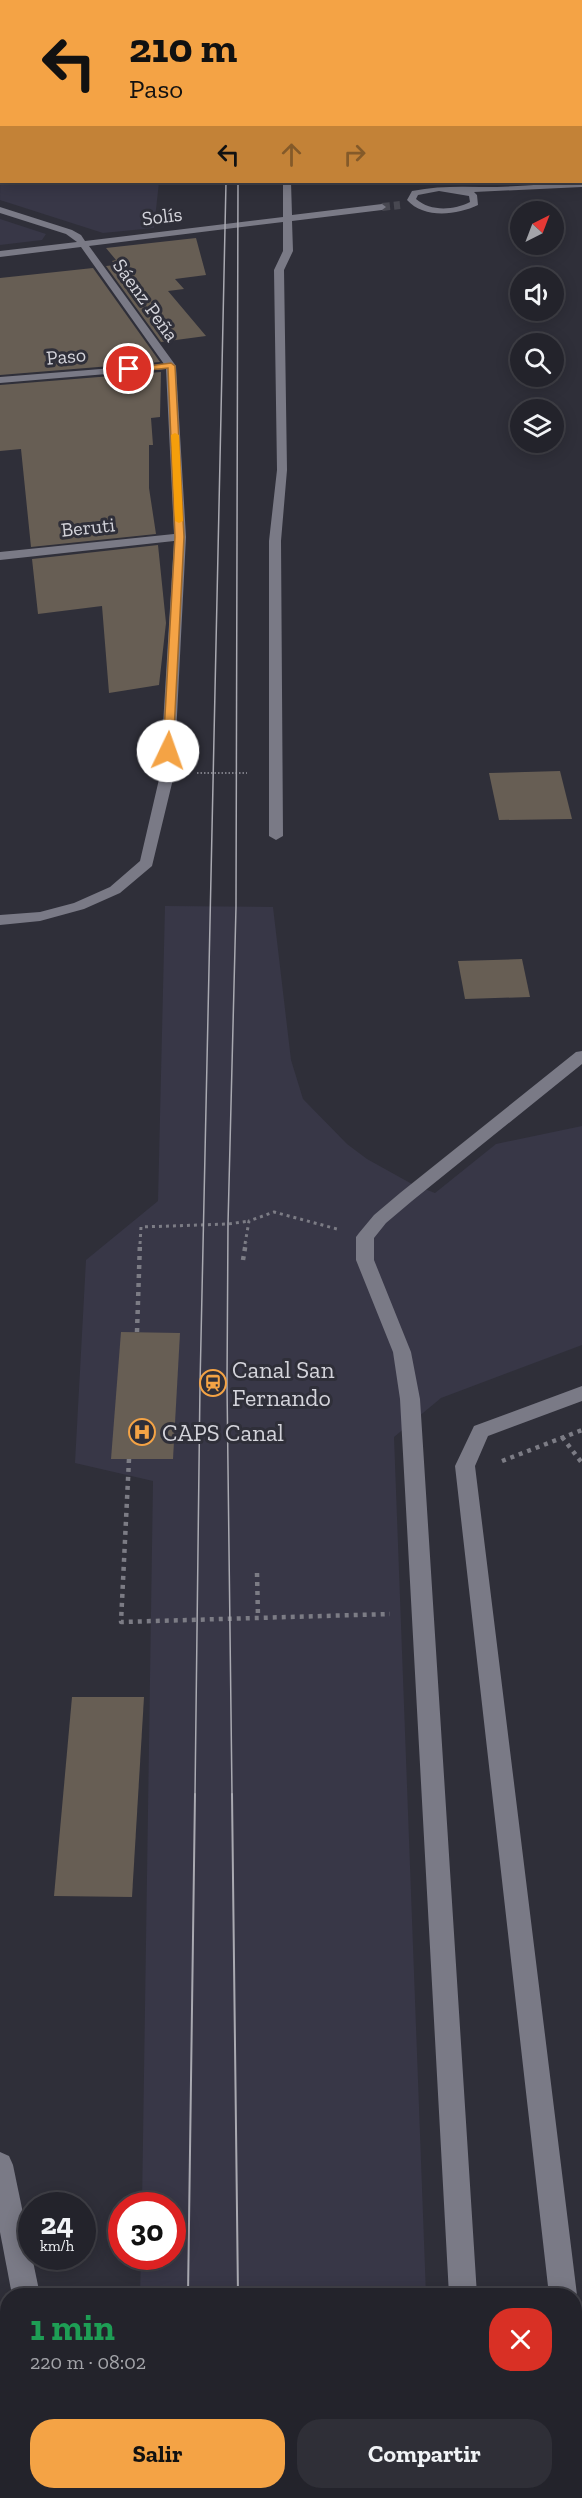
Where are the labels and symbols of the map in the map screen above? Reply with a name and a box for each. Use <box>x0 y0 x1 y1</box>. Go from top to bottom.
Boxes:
north arrow <box>510 201 564 255</box>
street label: Solís <box>140 202 184 230</box>
street label: Sáenz Peña <box>108 254 184 346</box>
street label: Paso <box>45 342 87 370</box>
pin <box>103 343 154 394</box>
street label: Beruti <box>60 512 117 542</box>
position arrow <box>136 719 200 783</box>
place label: Canal San Fernando <box>232 1355 335 1412</box>
station icon: Canal San Fernando <box>198 1368 228 1398</box>
hospital icon: CAPS Canal <box>127 1417 157 1447</box>
place label: CAPS Canal <box>162 1418 284 1447</box>
speed limit sign: 30 <box>108 2192 186 2270</box>

